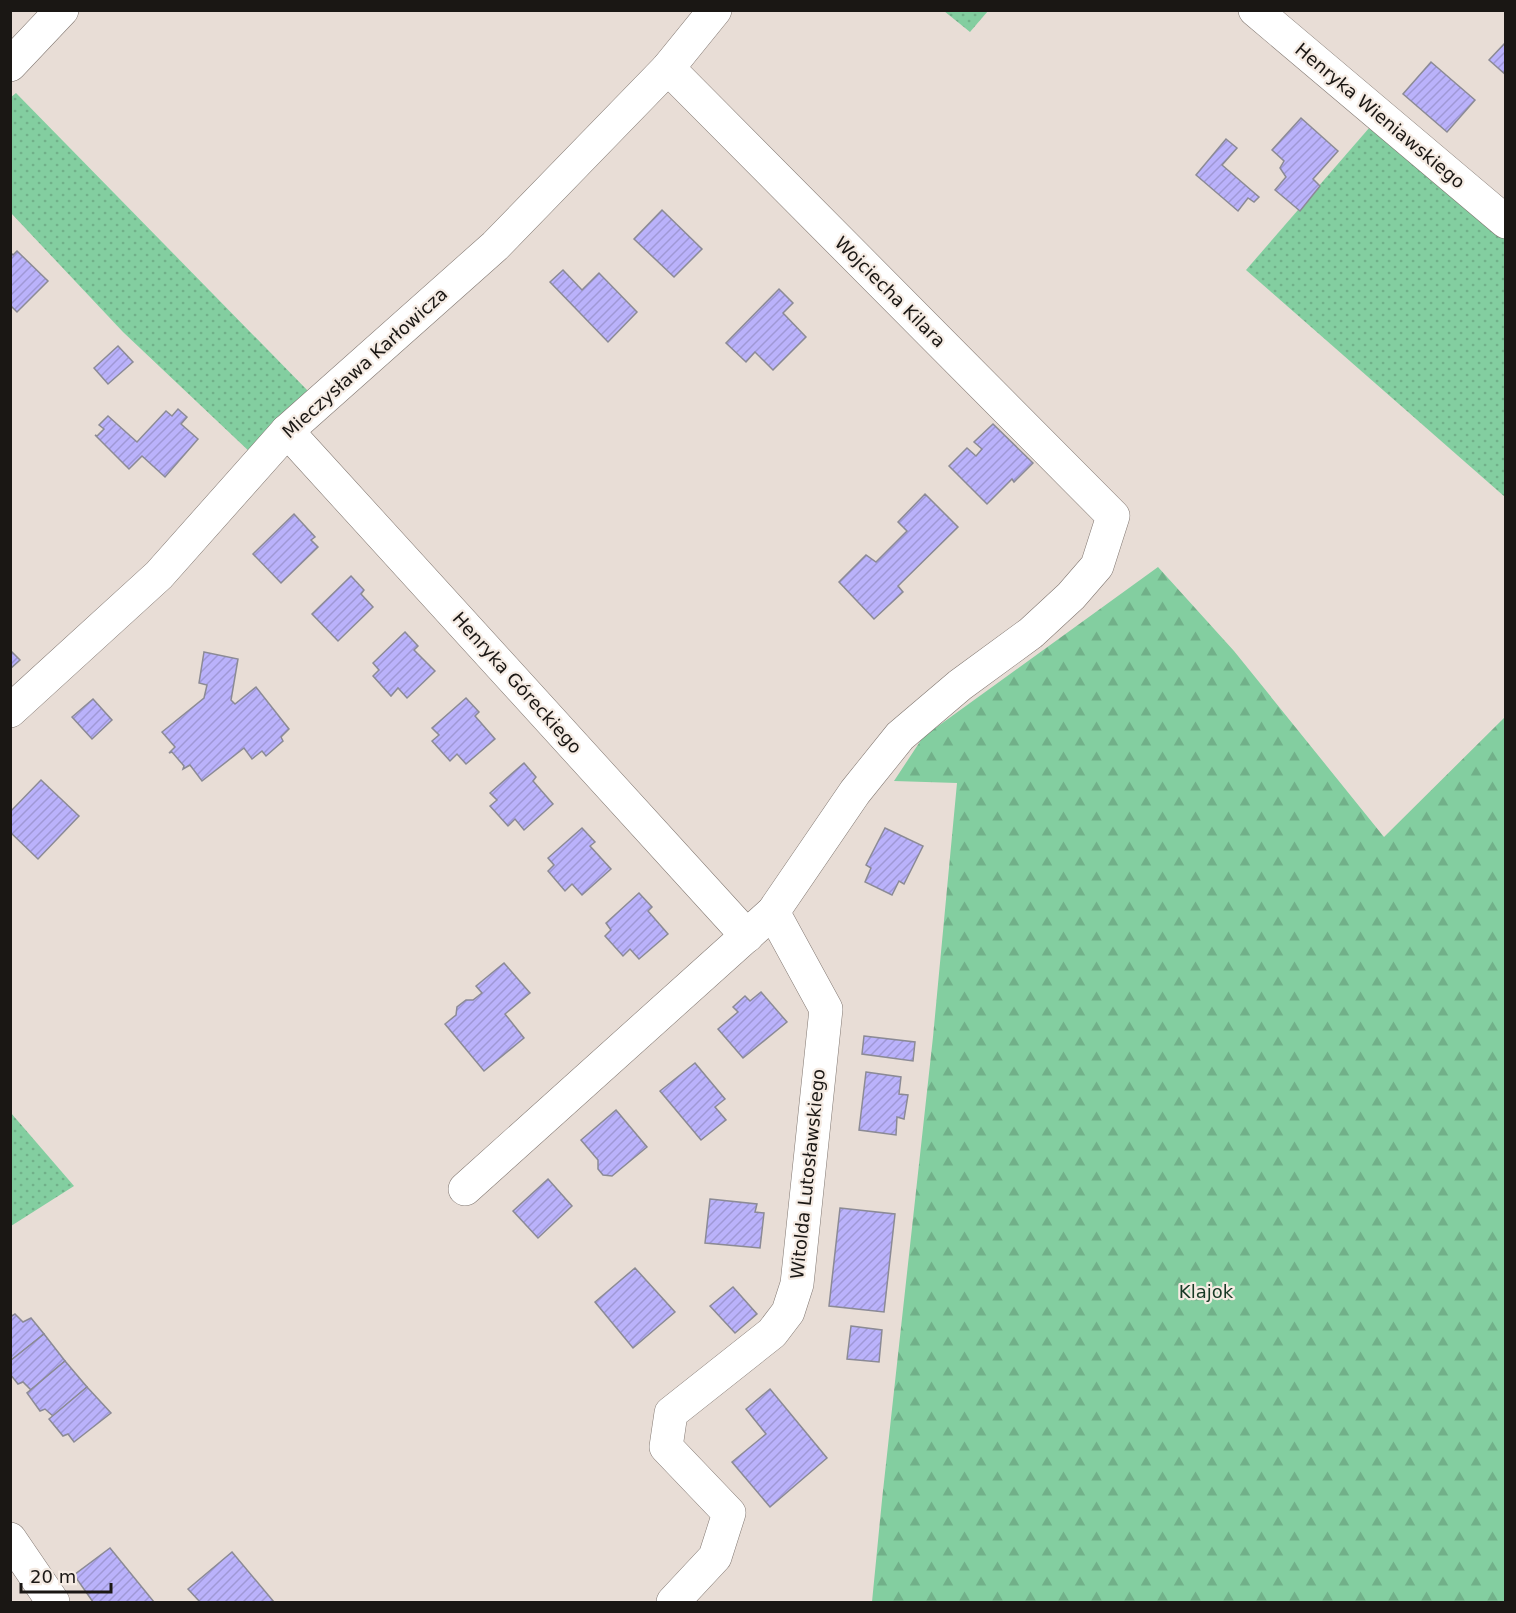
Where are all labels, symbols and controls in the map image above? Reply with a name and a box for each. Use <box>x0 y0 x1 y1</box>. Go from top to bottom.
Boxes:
street label: Henryka Wieniawskiego <box>1291 39 1469 193</box>
street label: Wojciecha Kilara <box>831 232 950 351</box>
street label: Mieczysława Karłowicza <box>278 283 451 442</box>
street label: Henryka Góreckiego <box>448 608 586 758</box>
street label: Witolda Lutosławskiego <box>786 1068 829 1280</box>
park label: Klajok <box>1179 1281 1234 1302</box>
scale bar <box>21 1556 111 1594</box>
text: 20 m <box>30 1566 76 1587</box>

